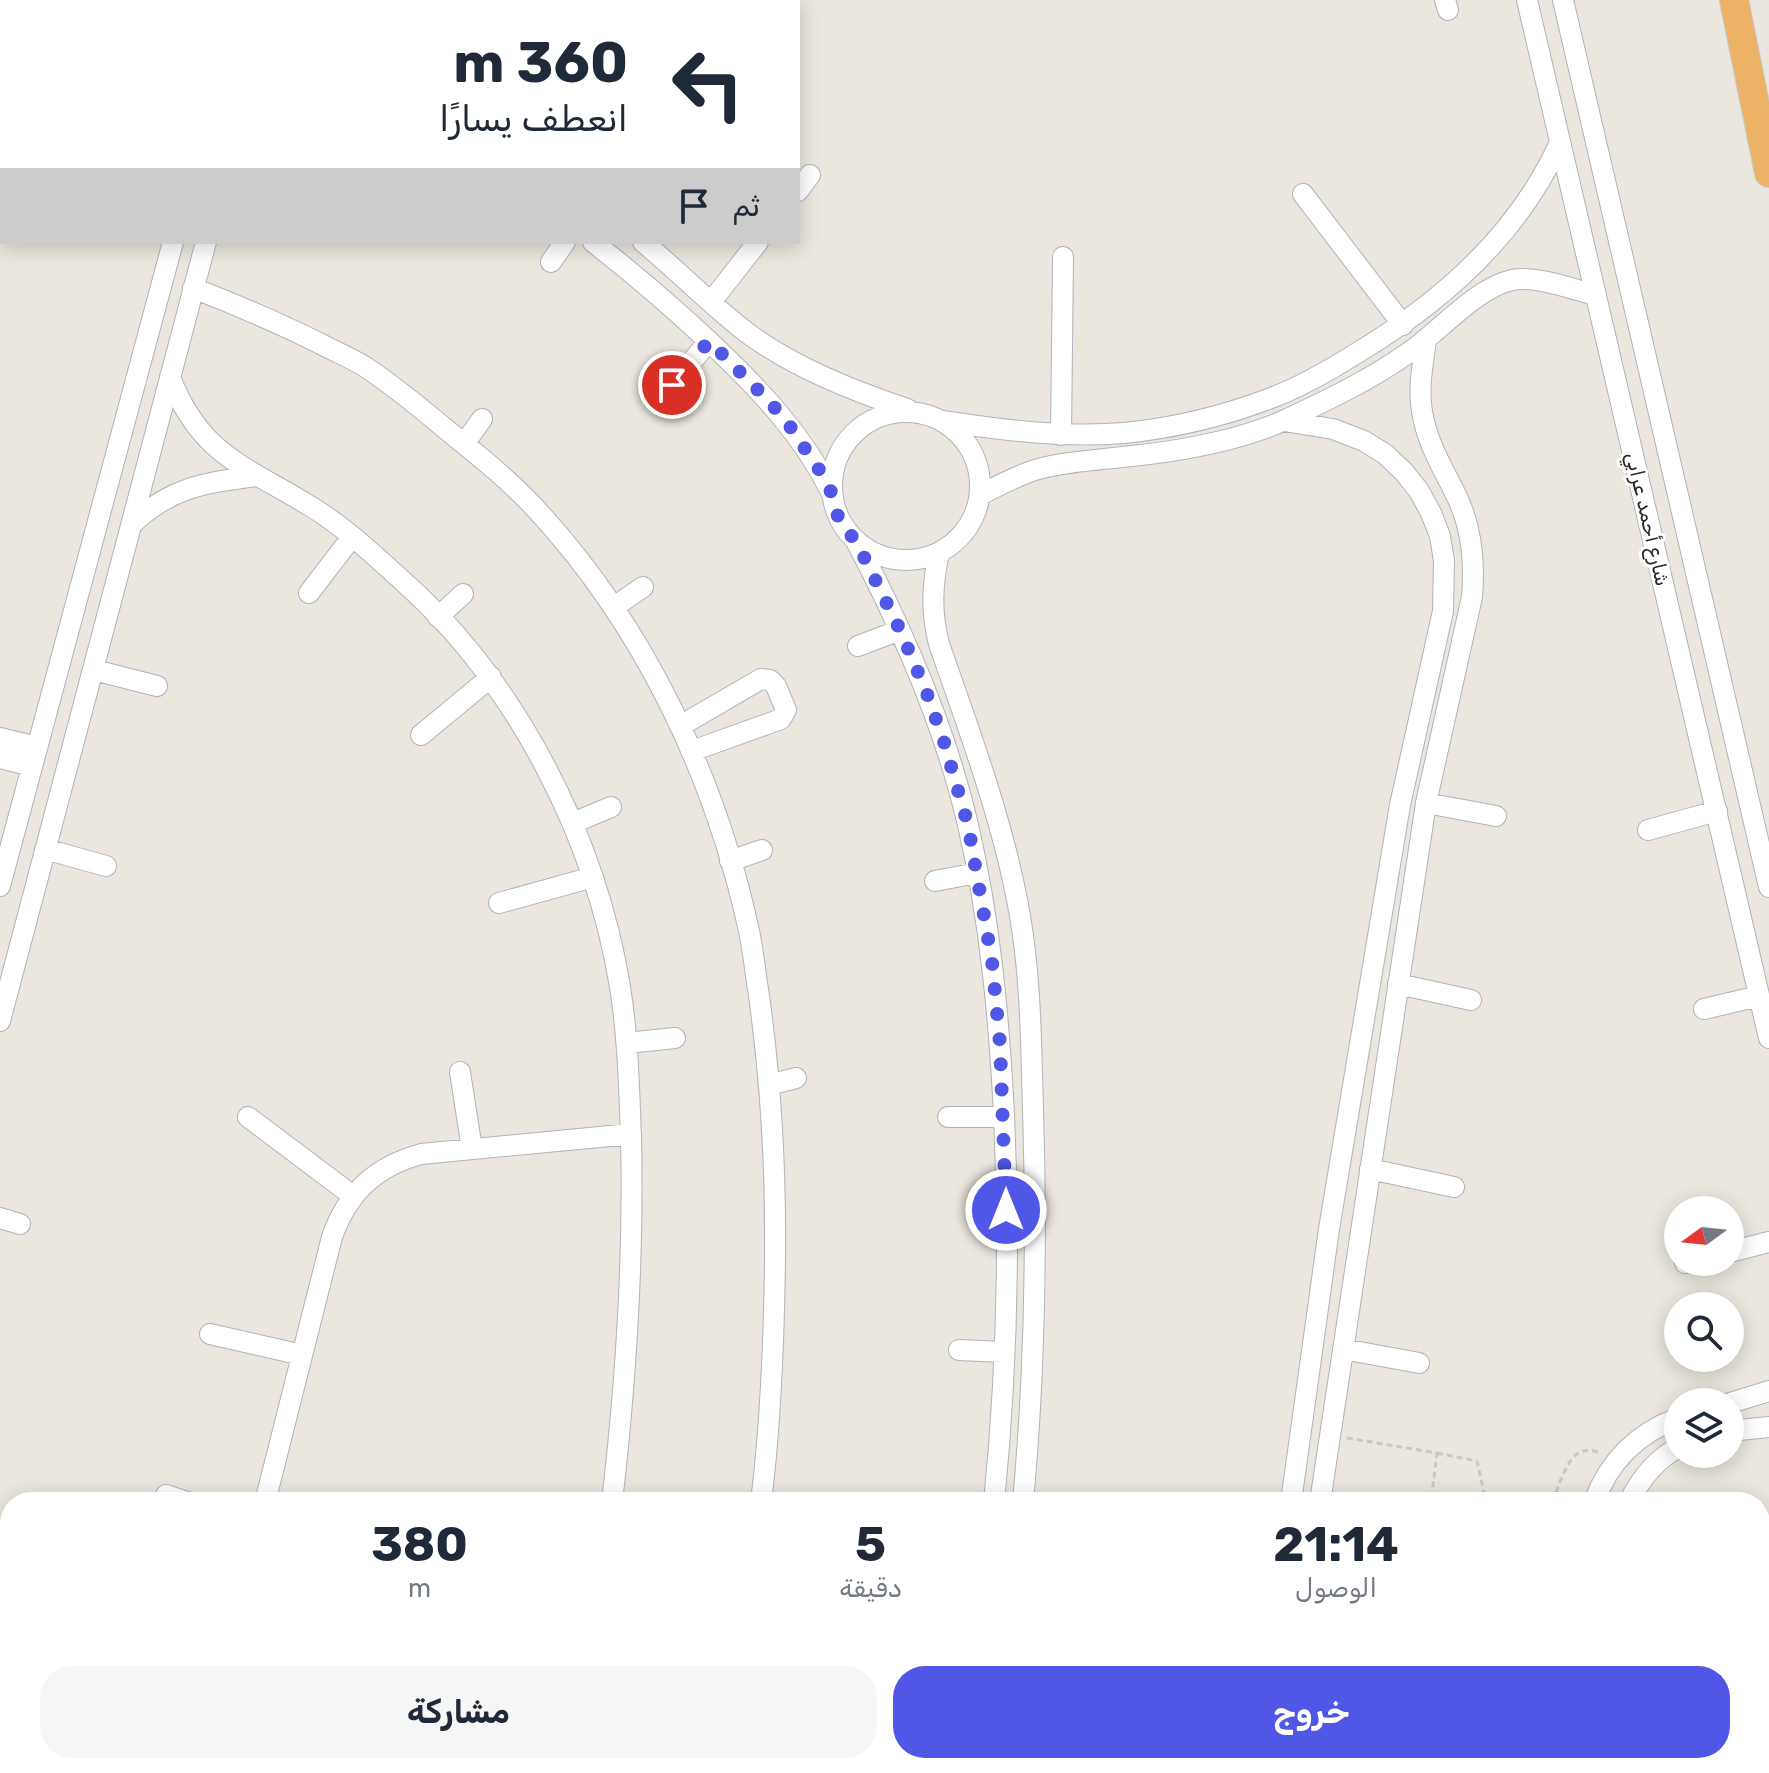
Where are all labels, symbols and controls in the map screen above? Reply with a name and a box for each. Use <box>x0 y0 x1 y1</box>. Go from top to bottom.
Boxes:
text: 360 m <box>453 30 628 96</box>
icon: left <box>656 32 760 136</box>
text: انعطف يسارًا <box>439 97 628 140</box>
icon: arrive <box>672 184 716 228</box>
text: ثم <box>732 188 760 224</box>
pin <box>638 351 706 419</box>
icon: arrive <box>650 363 694 407</box>
street label: شارع أحمد عرابي <box>1618 450 1675 589</box>
position arrow <box>964 1168 1048 1252</box>
north arrow <box>1664 1196 1744 1276</box>
map controls <box>1664 1196 1744 1468</box>
button: search <box>1664 1292 1744 1372</box>
button: layers <box>1664 1388 1744 1468</box>
text: 380 <box>371 1516 468 1573</box>
text: 5 <box>855 1516 886 1573</box>
text: 21:14 <box>1273 1516 1399 1573</box>
text: m <box>408 1573 431 1604</box>
text: دقيقة <box>839 1573 902 1604</box>
text: الوصول <box>1295 1573 1377 1604</box>
button: مشاركة <box>40 1666 877 1758</box>
button: خروج <box>893 1666 1730 1758</box>

